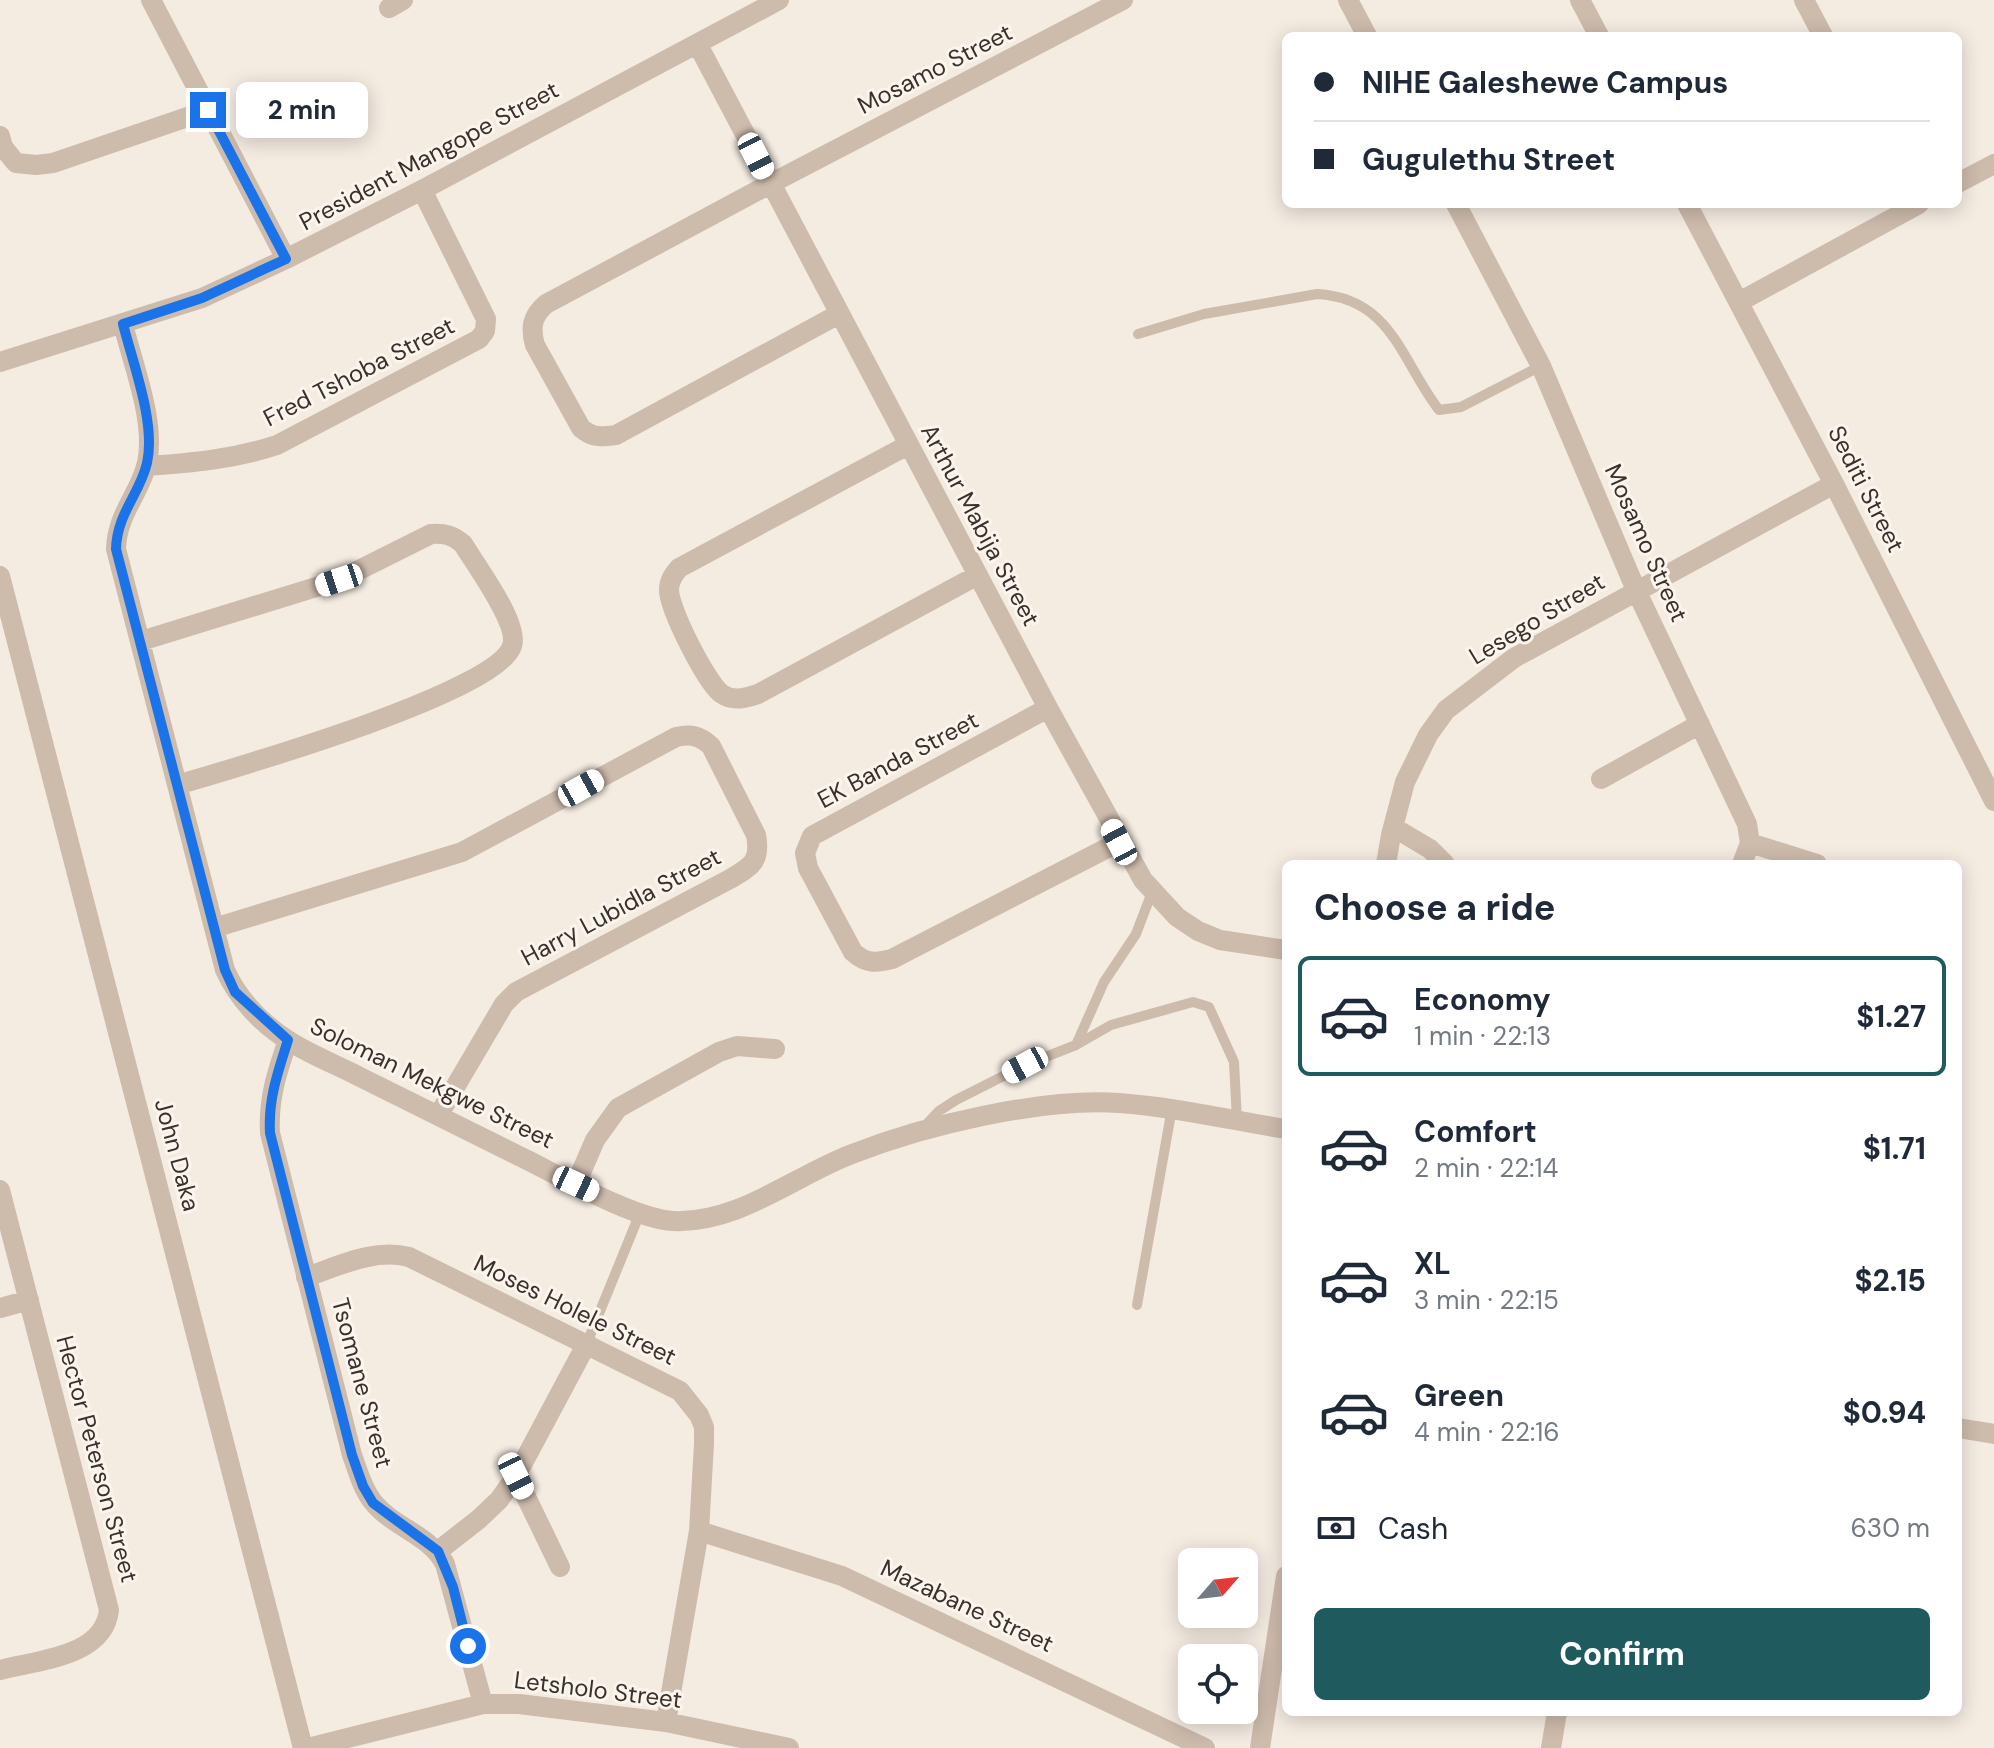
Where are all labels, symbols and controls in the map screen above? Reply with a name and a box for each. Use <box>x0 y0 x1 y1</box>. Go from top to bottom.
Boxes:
street label: Mosamo Street <box>852 16 1017 121</box>
text: NIHE Galeshewe Campus <box>1362 63 1728 102</box>
street label: President Mangope Street <box>294 74 564 237</box>
callout: 2 min <box>236 82 368 138</box>
route end <box>190 92 226 128</box>
text: 2 min <box>268 93 336 127</box>
car <box>734 129 778 183</box>
text: Gugulethu Street <box>1362 140 1615 179</box>
street label: Fred Tshoba Street <box>258 310 460 433</box>
street label: Arthur Mabija Street <box>914 418 1047 631</box>
street label: Sediti Street <box>1821 420 1912 557</box>
street label: Mosamo Street <box>1598 459 1695 627</box>
car <box>312 561 366 599</box>
street label: Lesego Street <box>1463 566 1610 671</box>
street label: EK Banda Street <box>812 704 984 815</box>
car <box>554 766 608 810</box>
car <box>1097 815 1141 869</box>
street label: Harry Lubidla Street <box>516 841 726 972</box>
text: Choose a ride <box>1314 884 1555 931</box>
icon: car <box>1318 980 1390 1052</box>
text: Economy <box>1414 980 1551 1019</box>
text: $1.27 <box>1856 997 1926 1036</box>
street label: Soloman Mekgwe Street <box>305 1010 559 1155</box>
text: 1 min · 22:13 <box>1414 1019 1551 1053</box>
car <box>998 1043 1052 1087</box>
street label: John Daka <box>148 1095 207 1214</box>
icon: car <box>1318 1112 1390 1184</box>
text: Comfort <box>1414 1112 1537 1151</box>
text: $1.71 <box>1863 1129 1926 1168</box>
text: 2 min · 22:14 <box>1414 1151 1558 1185</box>
car <box>549 1163 603 1205</box>
icon: car <box>1318 1244 1390 1316</box>
text: XL <box>1414 1244 1451 1283</box>
street label: Moses Holele Street <box>469 1247 682 1372</box>
text: $2.15 <box>1854 1261 1926 1300</box>
text: 3 min · 22:15 <box>1414 1283 1559 1317</box>
street label: Tsomane Street <box>325 1295 400 1471</box>
street label: Hector Peterson Street <box>50 1332 145 1586</box>
icon: car <box>1318 1376 1390 1448</box>
text: Green <box>1414 1376 1504 1415</box>
text: $0.94 <box>1843 1393 1926 1432</box>
text: 4 min · 22:16 <box>1414 1415 1560 1449</box>
car <box>495 1449 537 1503</box>
icon: cash <box>1314 1506 1358 1550</box>
text: Cash <box>1378 1509 1448 1548</box>
text: 630 m <box>1850 1511 1930 1545</box>
north arrow <box>1178 1548 1258 1628</box>
map controls <box>1178 1548 1258 1724</box>
street label: Mazabane Street <box>876 1552 1059 1659</box>
button: Confirm <box>1314 1608 1930 1700</box>
route start <box>450 1628 486 1664</box>
button: locate <box>1178 1644 1258 1724</box>
street label: Letsholo Street <box>512 1664 684 1715</box>

